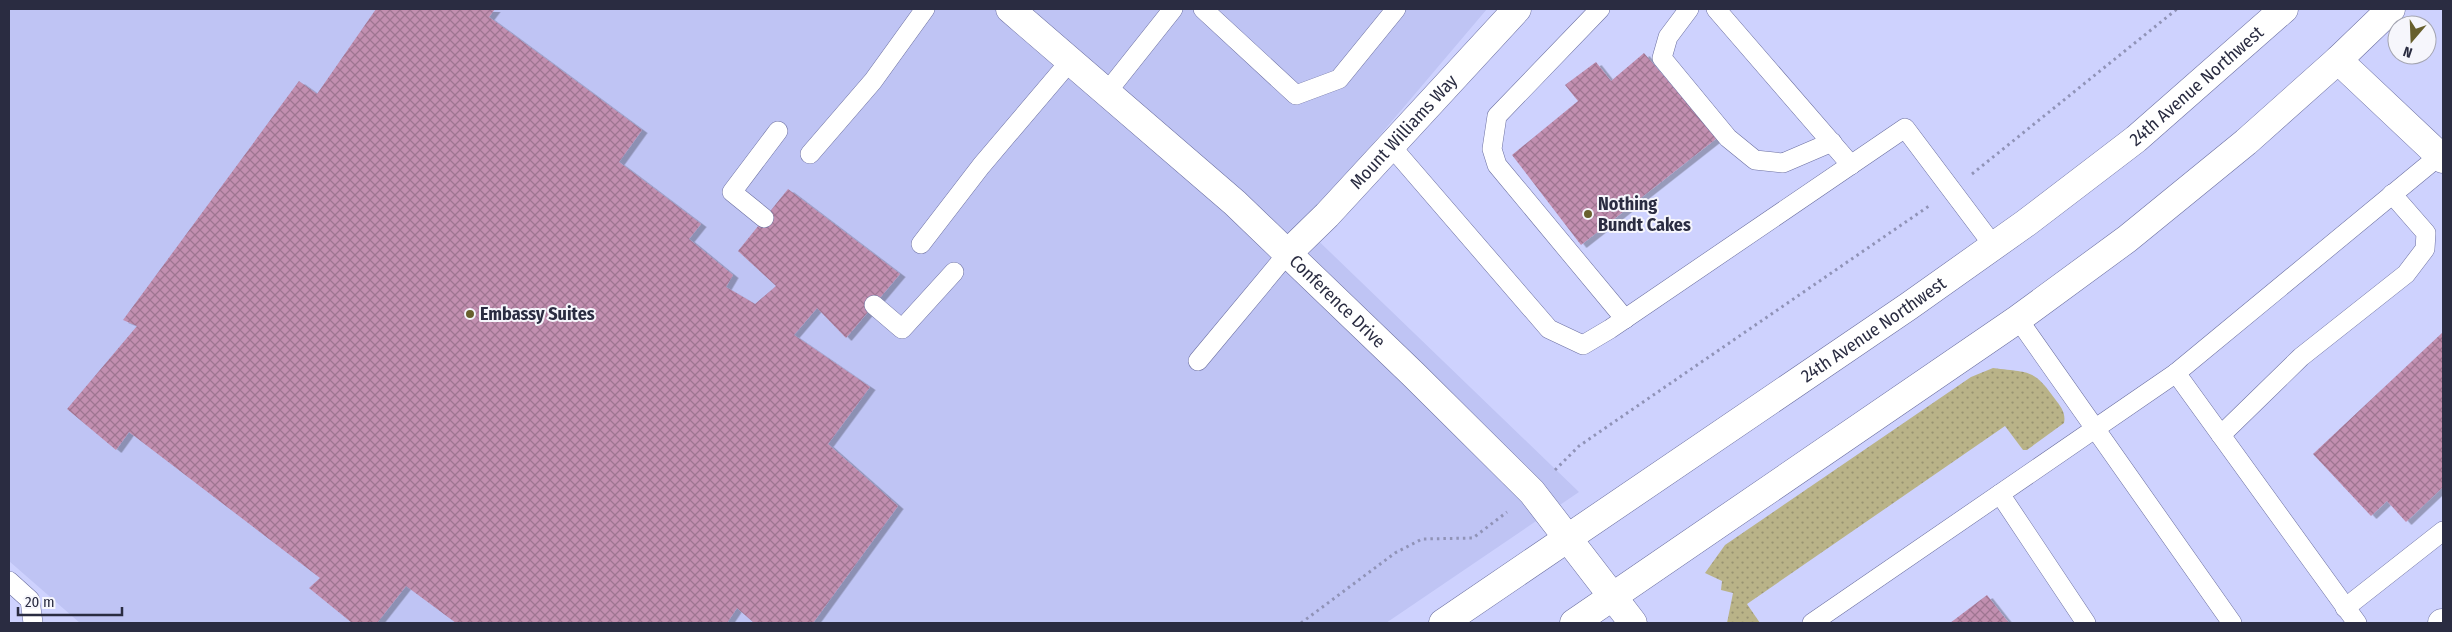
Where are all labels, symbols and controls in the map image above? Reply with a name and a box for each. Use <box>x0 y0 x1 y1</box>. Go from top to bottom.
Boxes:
north arrow <box>2387 15 2437 65</box>
street label: 24th Avenue Northwest <box>2126 21 2268 151</box>
text: N <box>2401 42 2415 61</box>
street label: Mount Williams Way <box>1346 70 1462 194</box>
place label: Nothing Bundt Cakes <box>1598 193 1691 236</box>
marker: Nothing Bundt Cakes <box>1582 208 1594 220</box>
street label: Conference Drive <box>1285 250 1390 353</box>
street label: 24th Avenue Northwest <box>1797 272 1950 387</box>
place label: Embassy Suites <box>480 303 595 325</box>
marker: Embassy Suites <box>464 308 476 320</box>
scale bar <box>18 584 121 616</box>
text: 20 m <box>25 593 55 611</box>

